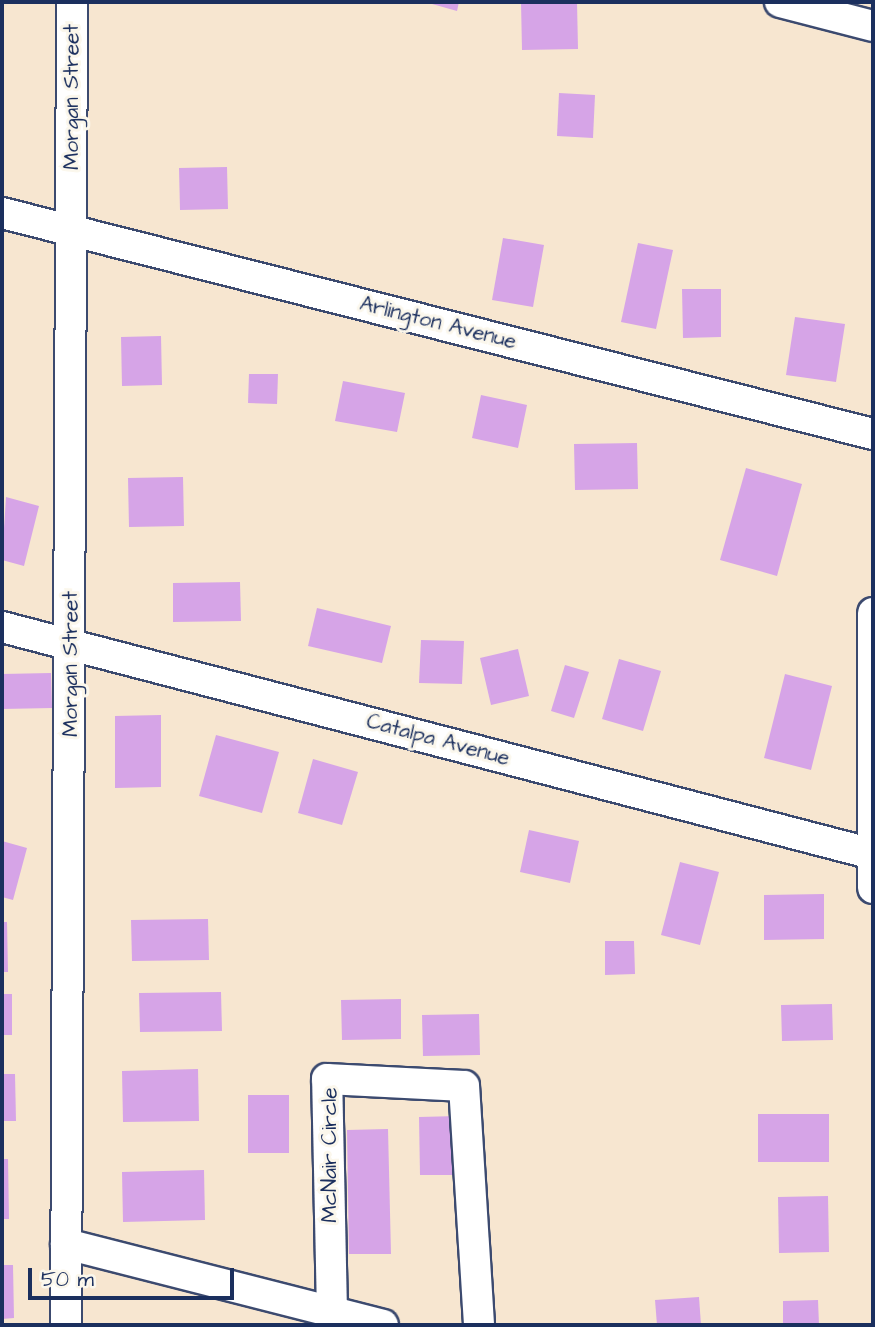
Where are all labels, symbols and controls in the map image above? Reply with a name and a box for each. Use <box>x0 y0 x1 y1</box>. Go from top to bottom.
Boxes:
street label: Morgan Street <box>59 24 85 170</box>
street label: Arlington Avenue <box>357 291 519 355</box>
street label: Morgan Street <box>58 591 84 737</box>
street label: Catalpa Avenue <box>364 709 512 771</box>
street label: McNair Circle <box>317 1087 343 1223</box>
scale bar <box>32 1254 238 1298</box>
text: 50 m <box>41 1265 94 1294</box>

